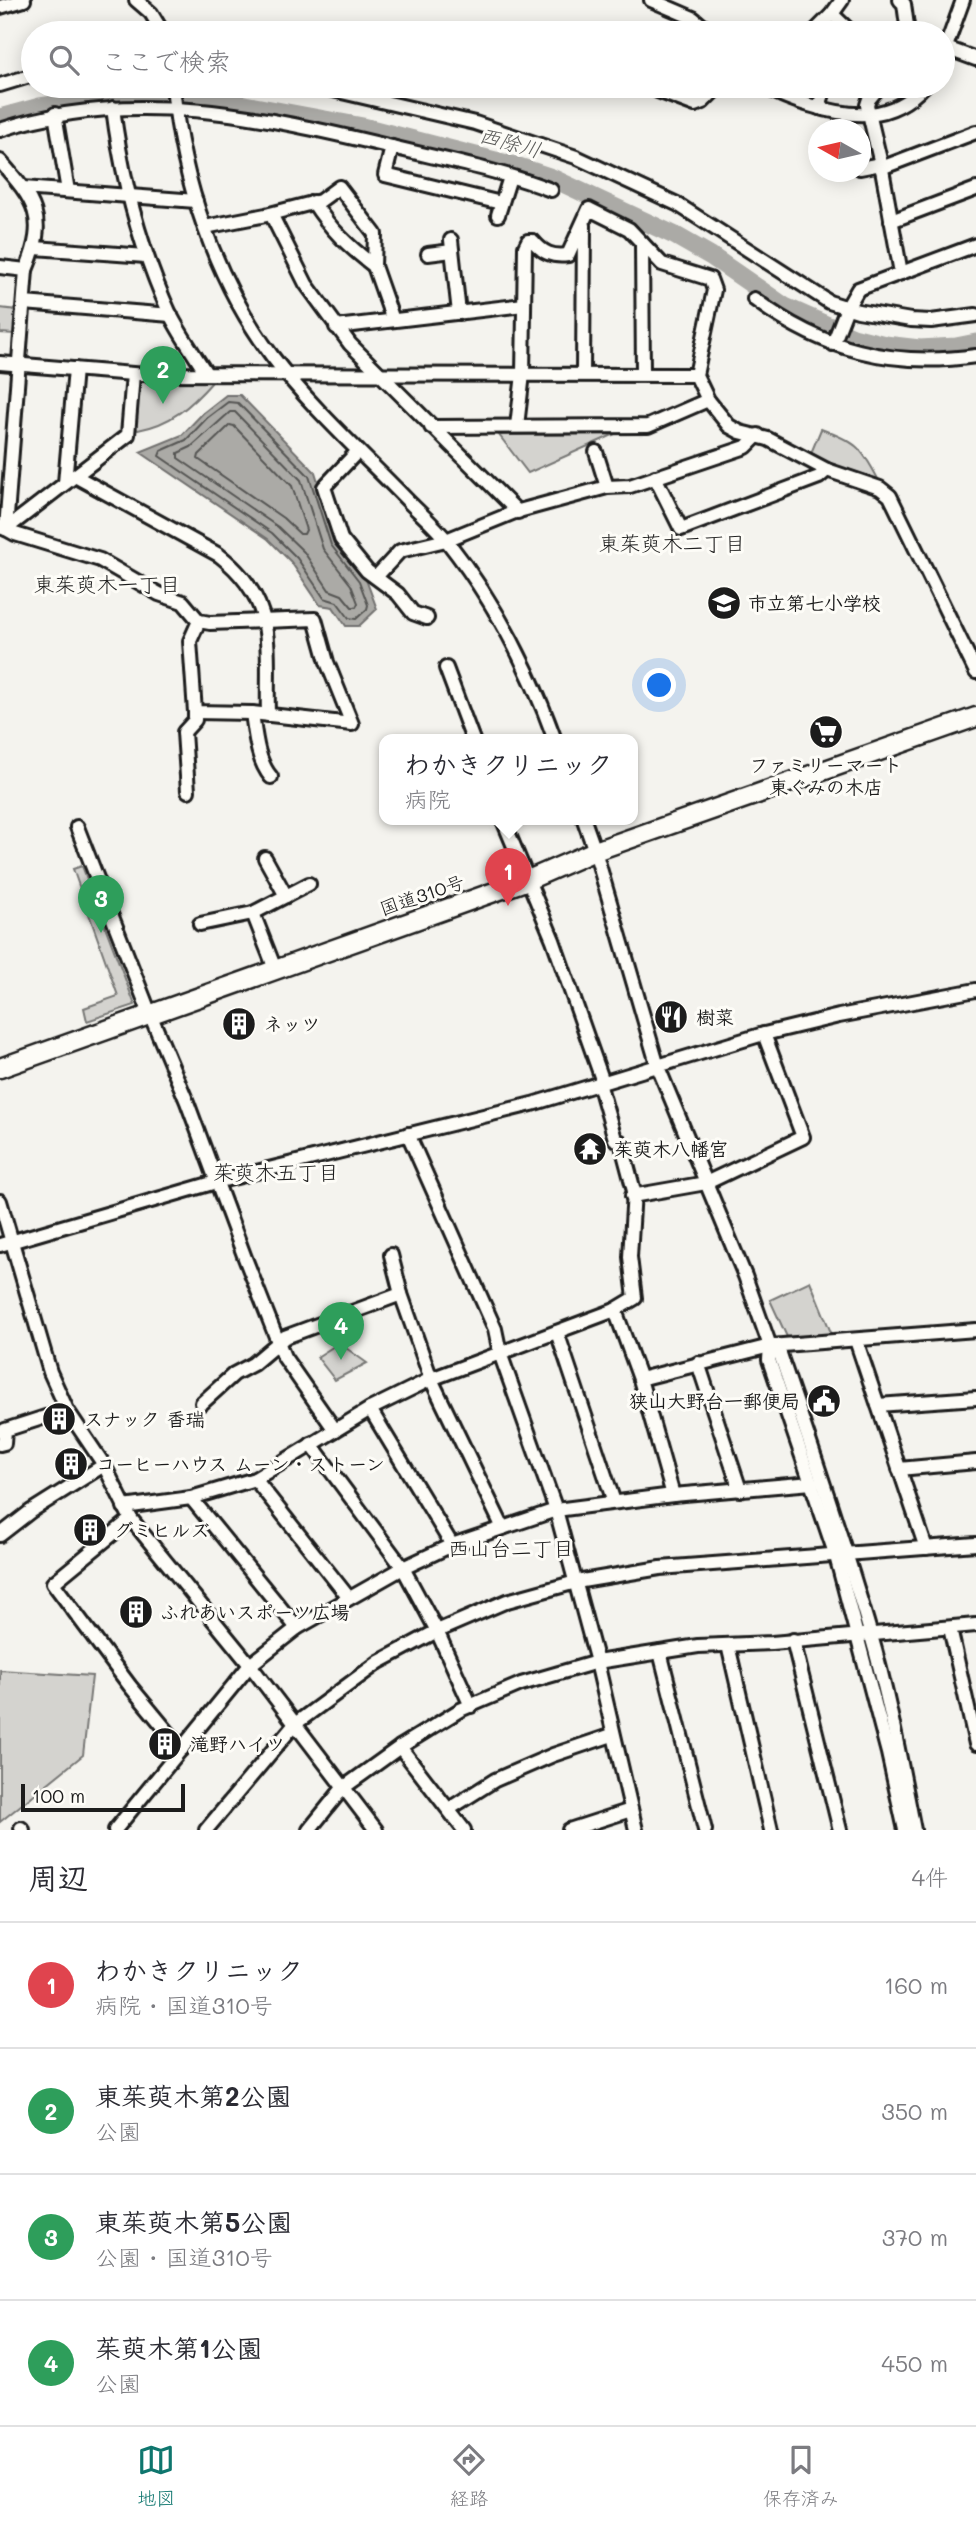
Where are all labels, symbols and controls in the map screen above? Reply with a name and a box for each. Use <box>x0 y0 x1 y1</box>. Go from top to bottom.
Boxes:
search box <box>21 21 955 98</box>
icon: search <box>45 41 83 79</box>
text: ここで検索 <box>101 44 231 78</box>
north arrow <box>808 119 871 182</box>
water label: 西除川 <box>476 120 544 163</box>
pin: 2 <box>140 346 186 404</box>
district label: 東茱萸木二丁目 <box>599 529 746 556</box>
district label: 東茱萸木一丁目 <box>34 570 181 597</box>
school or university icon: 市立第七小学校 <box>705 584 743 622</box>
place label: 市立第七小学校 <box>748 590 881 615</box>
your location <box>642 668 676 702</box>
supermarket icon: ファミリーマート 東ぐみの木店 <box>807 713 845 751</box>
popup <box>379 734 638 825</box>
text: わかきクリニック <box>404 747 613 781</box>
place label: ファミリーマート 東ぐみの木店 <box>750 752 902 799</box>
text: 病院 <box>404 784 450 814</box>
pin: 1 <box>485 848 531 906</box>
street label: 国道310号 <box>376 868 468 921</box>
pin: 3 <box>78 875 124 933</box>
restaurant icon: 樹菜 <box>652 998 690 1036</box>
place label: 樹菜 <box>696 1004 734 1029</box>
building icon: ネッツ <box>220 1005 258 1043</box>
place label: ネッツ <box>264 1011 320 1036</box>
temple icon: 茱萸木八幡宮 <box>571 1130 609 1168</box>
place label: 茱萸木八幡宮 <box>614 1136 728 1161</box>
district label: 茱萸木五丁目 <box>213 1158 339 1185</box>
pin: 4 <box>318 1302 364 1360</box>
public building icon: 狭山大野台一郵便局 <box>805 1382 843 1420</box>
place label: 狭山大野台一郵便局 <box>629 1388 800 1413</box>
building icon: スナック 香瑞 <box>40 1400 78 1438</box>
place label: スナック 香瑞 <box>84 1406 204 1431</box>
building icon: コーヒーハウス ムーン・ストーン <box>52 1445 90 1483</box>
place label: コーヒーハウス ムーン・ストーン <box>96 1451 385 1476</box>
building icon: グミヒルズ <box>71 1511 109 1549</box>
place label: グミヒルズ <box>114 1517 209 1542</box>
district label: 西山台二丁目 <box>448 1534 574 1561</box>
building icon: ふれあいスポーツ広場 <box>117 1593 155 1631</box>
place label: ふれあいスポーツ広場 <box>160 1599 350 1624</box>
building icon: 滝野ハイツ <box>146 1725 184 1763</box>
place label: 滝野ハイツ <box>190 1731 285 1756</box>
scale bar <box>21 1781 186 1813</box>
text: 100 m <box>32 1783 85 1808</box>
text: 周辺 <box>28 1857 88 1897</box>
text: 4件 <box>911 1862 948 1892</box>
text: わかきクリニック <box>95 1953 303 1987</box>
text: 1 <box>46 1970 56 2000</box>
text: 160 m <box>884 1970 948 2000</box>
text: 病院 · 国道310号 <box>95 1990 273 2020</box>
text: 東茱萸木第2公園 <box>95 2079 292 2113</box>
text: 2 <box>45 2096 57 2126</box>
text: 350 m <box>881 2096 948 2126</box>
text: 公園 <box>95 2116 141 2146</box>
text: 東茱萸木第5公園 <box>95 2205 292 2239</box>
text: 3 <box>44 2222 58 2252</box>
text: 370 m <box>882 2222 948 2252</box>
text: 公園 · 国道310号 <box>95 2242 273 2272</box>
text: 茱萸木第1公園 <box>95 2331 263 2365</box>
text: 4 <box>44 2348 58 2378</box>
text: 450 m <box>881 2348 948 2378</box>
text: 公園 <box>95 2368 141 2398</box>
tab: 地図 <box>137 2441 175 2510</box>
tab: 経路 <box>450 2441 488 2510</box>
tab: 保存済み <box>763 2441 839 2510</box>

